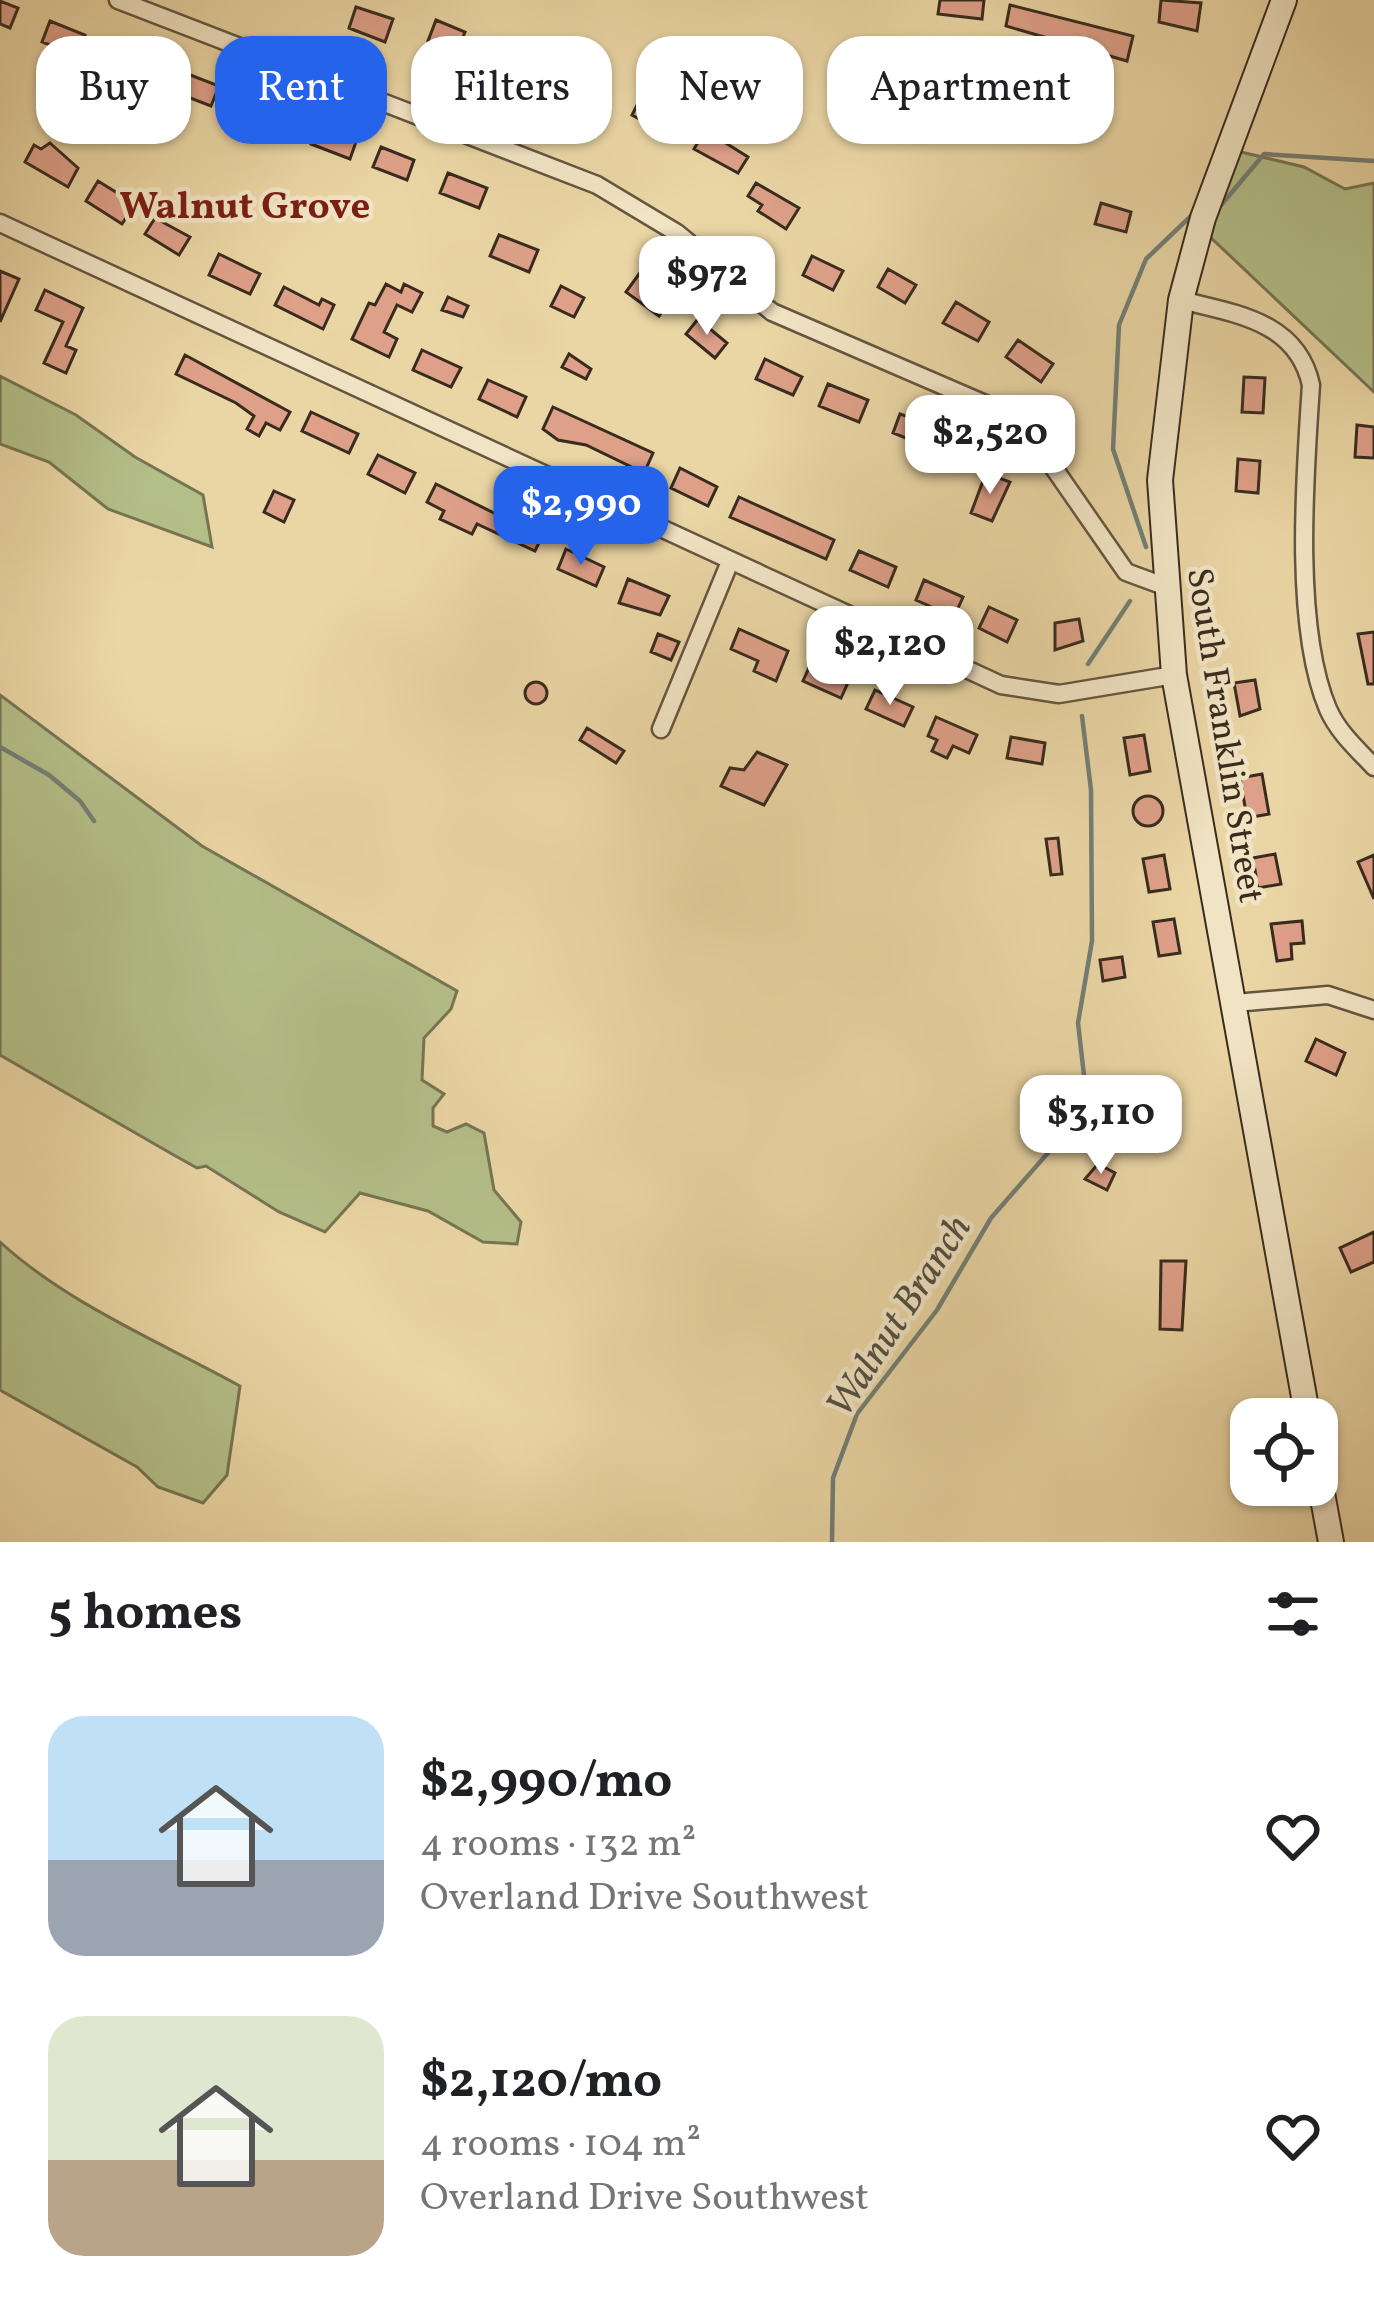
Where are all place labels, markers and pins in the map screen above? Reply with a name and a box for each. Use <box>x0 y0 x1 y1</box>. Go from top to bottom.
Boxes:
pin: $972 <box>636 236 778 338</box>
pin: $2,520 <box>892 395 1088 497</box>
pin: $2,990 <box>483 466 679 568</box>
pin: $2,120 <box>792 606 988 708</box>
pin: $3,110 <box>1003 1075 1199 1177</box>

